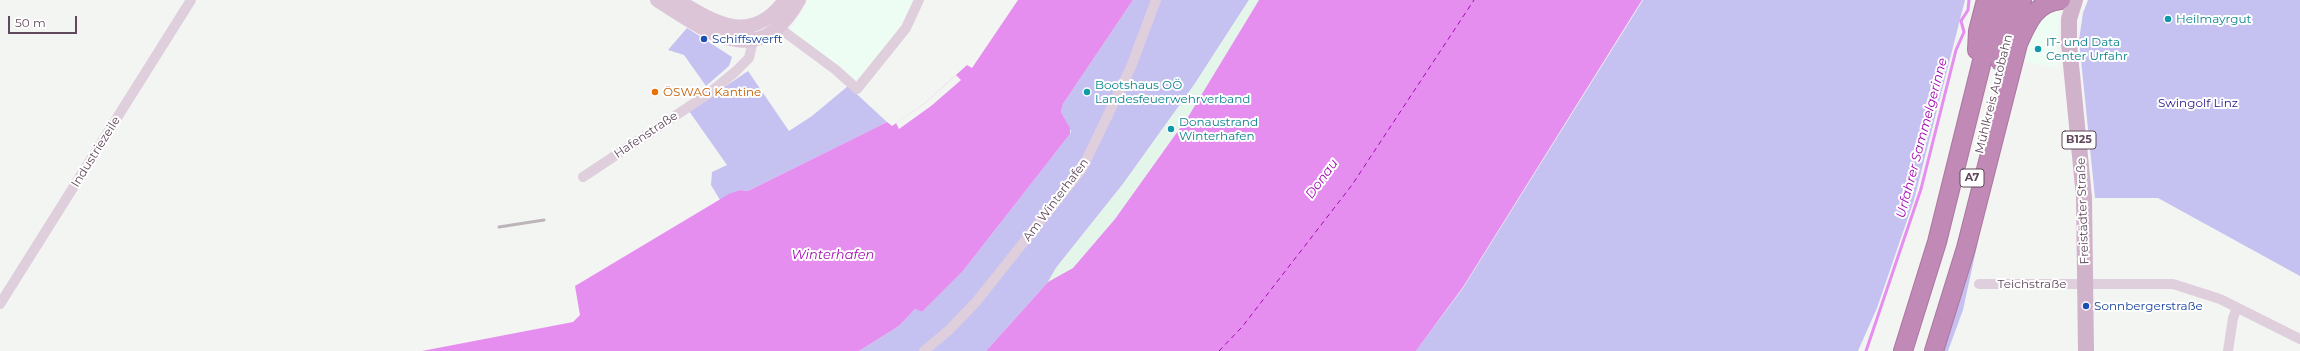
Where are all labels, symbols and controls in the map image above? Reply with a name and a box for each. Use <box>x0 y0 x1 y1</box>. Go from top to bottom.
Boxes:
scale bar <box>10 8 79 34</box>
place label: Heilmayrgut <box>2176 12 2251 26</box>
marker: Heilmayrgut <box>2163 14 2173 24</box>
text: 50 m <box>15 15 46 30</box>
place label: Schiffswerft <box>712 32 783 46</box>
street label: Mühlkreis Autobahn <box>1972 33 2016 155</box>
marker: Schiffswerft <box>699 34 709 44</box>
place label: IT- und Data Center Urfahr <box>2046 35 2128 63</box>
marker: IT- und Data Center Urfahr <box>2033 44 2043 54</box>
water label: Urfahrer Sammelgerinne <box>1893 56 1951 220</box>
place label: Bootshaus OÖ Landesfeuerwehrverband <box>1095 78 1250 106</box>
place label: ÖSWAG Kantine <box>663 85 761 99</box>
marker: ÖSWAG Kantine <box>650 87 660 97</box>
marker: Bootshaus OÖ Landesfeuerwehrverband <box>1082 87 1092 97</box>
park label: Swingolf Linz <box>2158 96 2238 110</box>
street label: Hafenstraße <box>611 108 681 162</box>
street label: Industriezeile <box>68 114 124 190</box>
place label: Donaustrand Winterhafen <box>1179 115 1258 143</box>
marker: Donaustrand Winterhafen <box>1166 124 1176 134</box>
road number: B125 <box>2062 131 2096 149</box>
street label: Am Winterhafen <box>1020 156 1092 244</box>
water label: Donau <box>1302 156 1342 202</box>
street label: Freistädter Straße <box>2074 157 2092 265</box>
road number: A7 <box>1960 169 1984 187</box>
water label: Winterhafen <box>792 247 874 263</box>
street label: Teichstraße <box>1998 277 2066 291</box>
place label: Sonnbergerstraße <box>2094 299 2203 313</box>
marker: Sonnbergerstraße <box>2081 301 2091 311</box>

